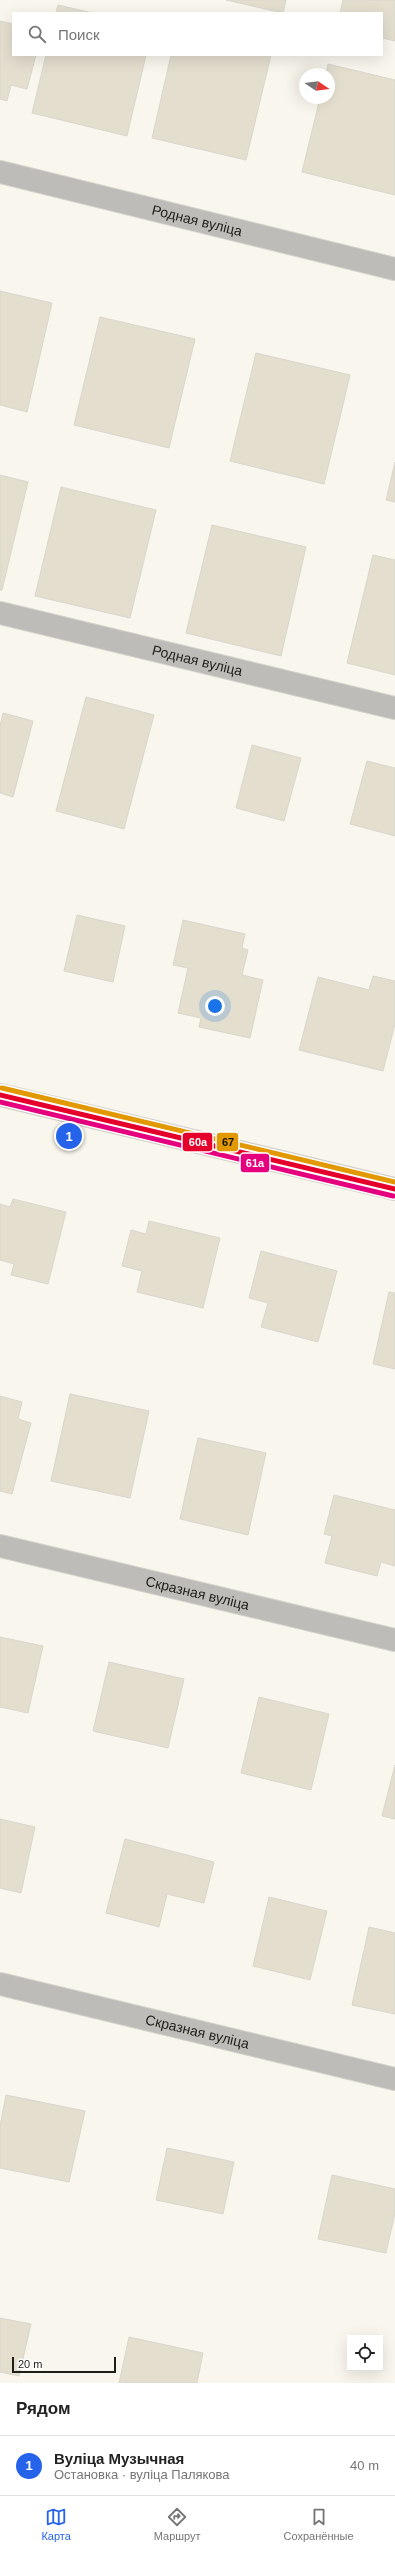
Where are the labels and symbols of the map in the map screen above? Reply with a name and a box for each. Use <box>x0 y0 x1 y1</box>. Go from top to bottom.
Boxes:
north arrow <box>299 68 335 104</box>
street label: Родная вуліца <box>150 202 244 239</box>
street label: Родная вуліца <box>151 642 244 679</box>
your location <box>205 996 225 1016</box>
pin: 1 <box>56 1121 82 1151</box>
line badge: 60а <box>182 1132 213 1152</box>
line badge: 67 <box>216 1132 239 1152</box>
text: 60а <box>189 1136 208 1148</box>
text: 67 <box>222 1136 234 1148</box>
line badge: 61а <box>240 1153 270 1173</box>
text: 61а <box>246 1157 265 1169</box>
street label: Скразная вуліца <box>144 1573 251 1613</box>
street label: Скразная вуліца <box>144 2011 251 2052</box>
scale bar <box>12 2355 116 2374</box>

